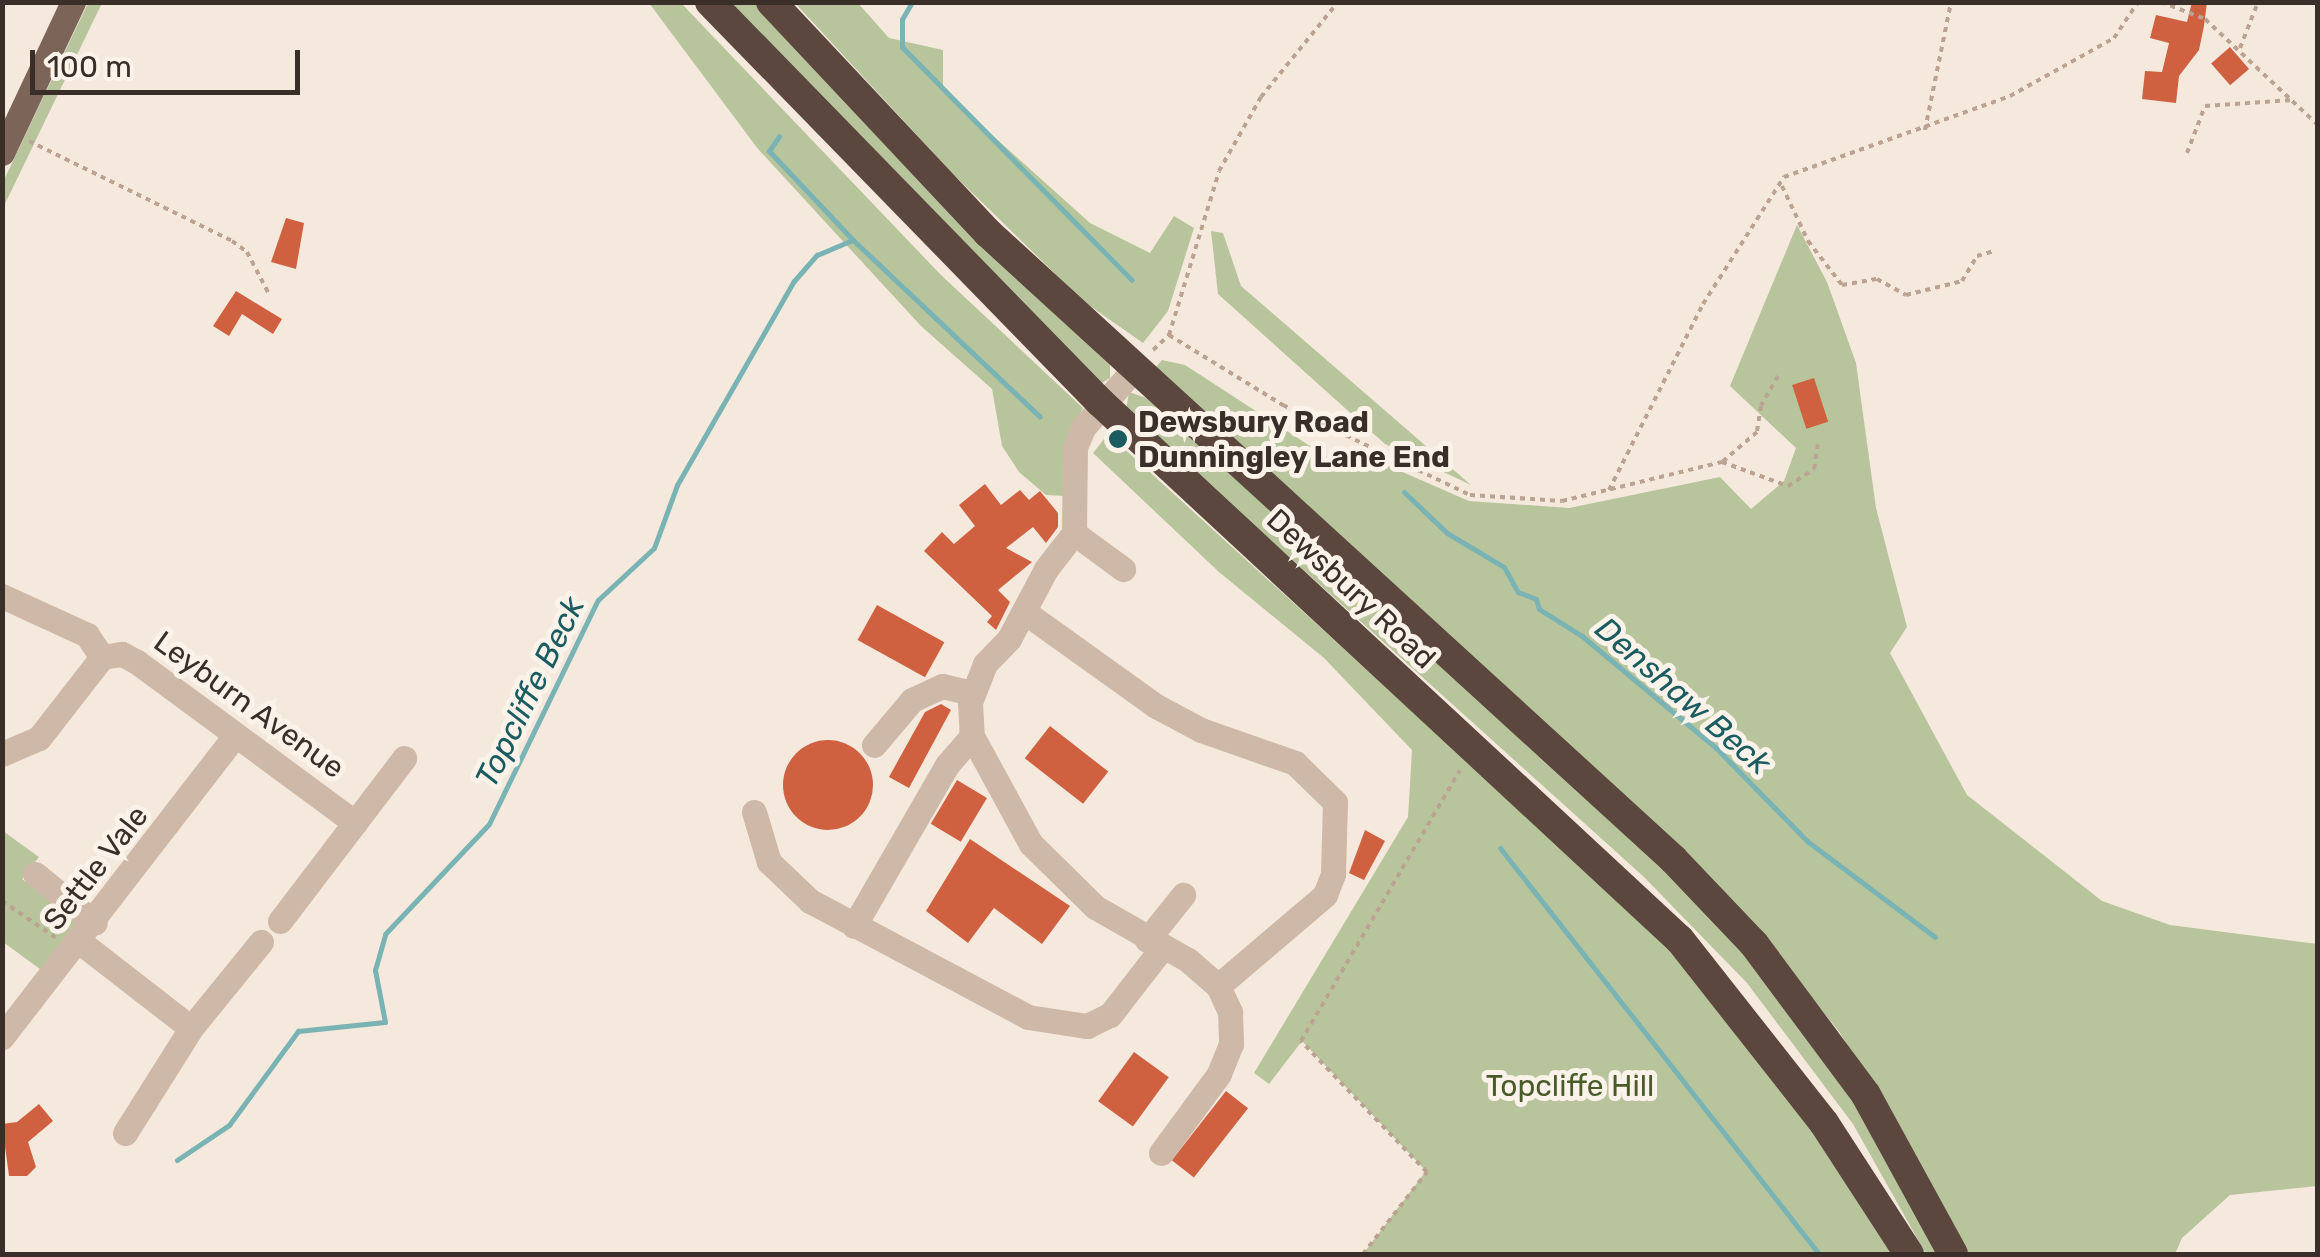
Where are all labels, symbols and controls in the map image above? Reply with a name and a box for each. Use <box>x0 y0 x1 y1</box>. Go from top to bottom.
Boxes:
scale bar <box>35 30 305 92</box>
text: 100 m <box>47 49 132 85</box>
place label: Dewsbury Road Dunningley Lane End <box>1138 404 1451 474</box>
marker: Dewsbury Road Dunningley Lane End <box>1107 428 1129 450</box>
street label: Dewsbury Road <box>1259 501 1443 677</box>
water label: Topcliffe Beck <box>467 590 593 794</box>
water label: Denshaw Beck <box>1587 609 1779 783</box>
street label: Leyburn Avenue <box>146 624 352 786</box>
street label: Settle Vale <box>36 798 156 938</box>
park label: Topcliffe Hill <box>1486 1068 1654 1104</box>

